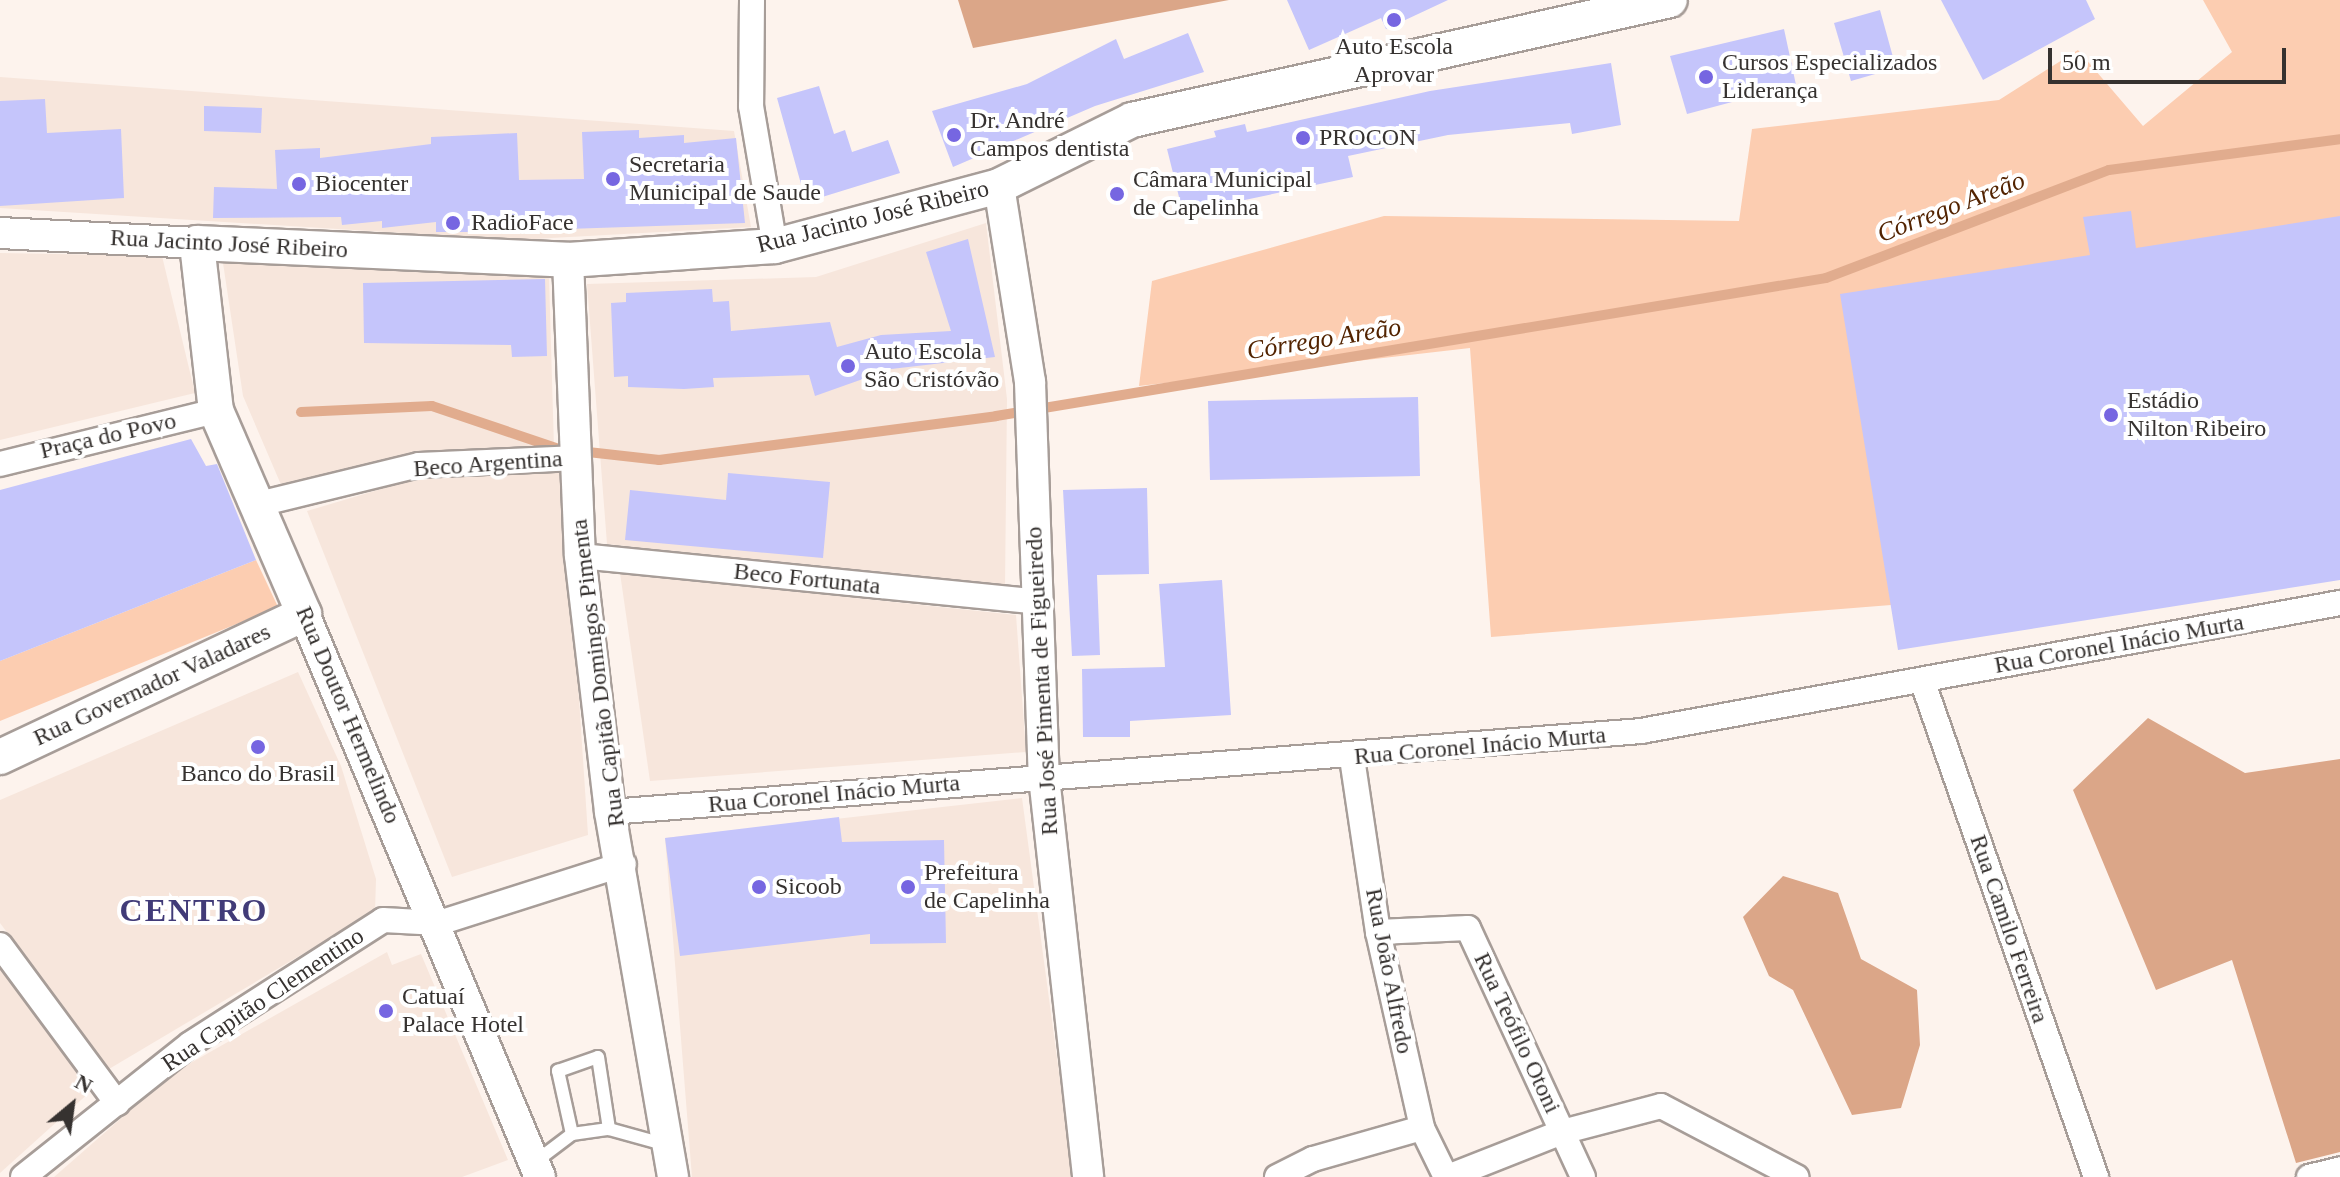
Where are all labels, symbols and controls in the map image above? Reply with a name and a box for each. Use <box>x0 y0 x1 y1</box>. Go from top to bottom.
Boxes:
marker: Auto Escola Aprovar <box>1385 11 1403 29</box>
scale bar <box>2052 32 2290 82</box>
place label: Auto Escola Aprovar <box>1335 33 1453 89</box>
place label: Cursos Especializados Liderança <box>1722 49 1937 105</box>
text: 50 m <box>2062 49 2111 75</box>
marker: Cursos Especializados Liderança <box>1697 68 1715 86</box>
place label: Dr. André Campos dentista <box>970 107 1129 163</box>
place label: PROCON <box>1319 124 1416 152</box>
marker: Dr. André Campos dentista <box>945 126 963 144</box>
marker: PROCON <box>1294 129 1312 147</box>
place label: Secretaria Municipal de Saude <box>629 151 821 207</box>
water label: Córrego Areão <box>1872 164 2030 250</box>
place label: Câmara Municipal de Capelinha <box>1133 166 1312 222</box>
place label: Biocenter <box>315 170 408 198</box>
marker: Secretaria Municipal de Saude <box>604 170 622 188</box>
street label: Rua Jacinto José Ribeiro <box>754 174 992 260</box>
marker: Biocenter <box>290 175 308 193</box>
marker: Câmara Municipal de Capelinha <box>1108 185 1126 203</box>
place label: RadioFace <box>471 209 574 237</box>
marker: RadioFace <box>442 212 464 234</box>
street label: Rua Jacinto José Ribeiro <box>109 223 349 265</box>
water label: Córrego Areão <box>1244 311 1404 367</box>
place label: Auto Escola São Cristóvão <box>864 338 999 394</box>
marker: Auto Escola São Cristóvão <box>839 357 857 375</box>
place label: Estádio Nilton Ribeiro <box>2127 387 2266 443</box>
street label: Praça do Povo <box>37 406 179 466</box>
marker: Estádio Nilton Ribeiro <box>2102 406 2120 424</box>
street label: Beco Argentina <box>412 444 564 484</box>
street label: Rua Capitão Domingos Pimenta <box>565 517 631 829</box>
street label: Rua José Pimenta de Figueiredo <box>1020 526 1064 836</box>
street label: Beco Fortunata <box>732 557 882 601</box>
street label: Rua Doutor Hermelindo <box>289 602 407 828</box>
street label: Rua Coronel Inácio Murta <box>1992 608 2246 680</box>
street label: Rua Governador Valadares <box>29 617 275 753</box>
street label: Rua Coronel Inácio Murta <box>1353 721 1607 771</box>
marker: Banco do Brasil <box>249 738 267 756</box>
place label: Banco do Brasil <box>181 760 335 788</box>
street label: Rua Coronel Inácio Murta <box>707 769 961 819</box>
street label: Rua Camilo Ferreira <box>1963 831 2055 1027</box>
place label: Prefeitura de Capelinha <box>924 859 1050 915</box>
place label: Sicoob <box>775 873 842 901</box>
marker: Sicoob <box>750 878 768 896</box>
marker: Prefeitura de Capelinha <box>899 878 917 896</box>
street label: Rua João Alfredo <box>1359 885 1419 1057</box>
district label: CENTRO <box>120 891 268 929</box>
street label: Rua Capitão Clementino <box>157 922 369 1078</box>
street label: Rua Teófilo Otoni <box>1467 948 1567 1118</box>
place label: Catuaí Palace Hotel <box>402 983 524 1039</box>
marker: Catuaí Palace Hotel <box>377 1002 395 1020</box>
north arrow <box>32 1065 112 1145</box>
text: N <box>71 1069 97 1098</box>

